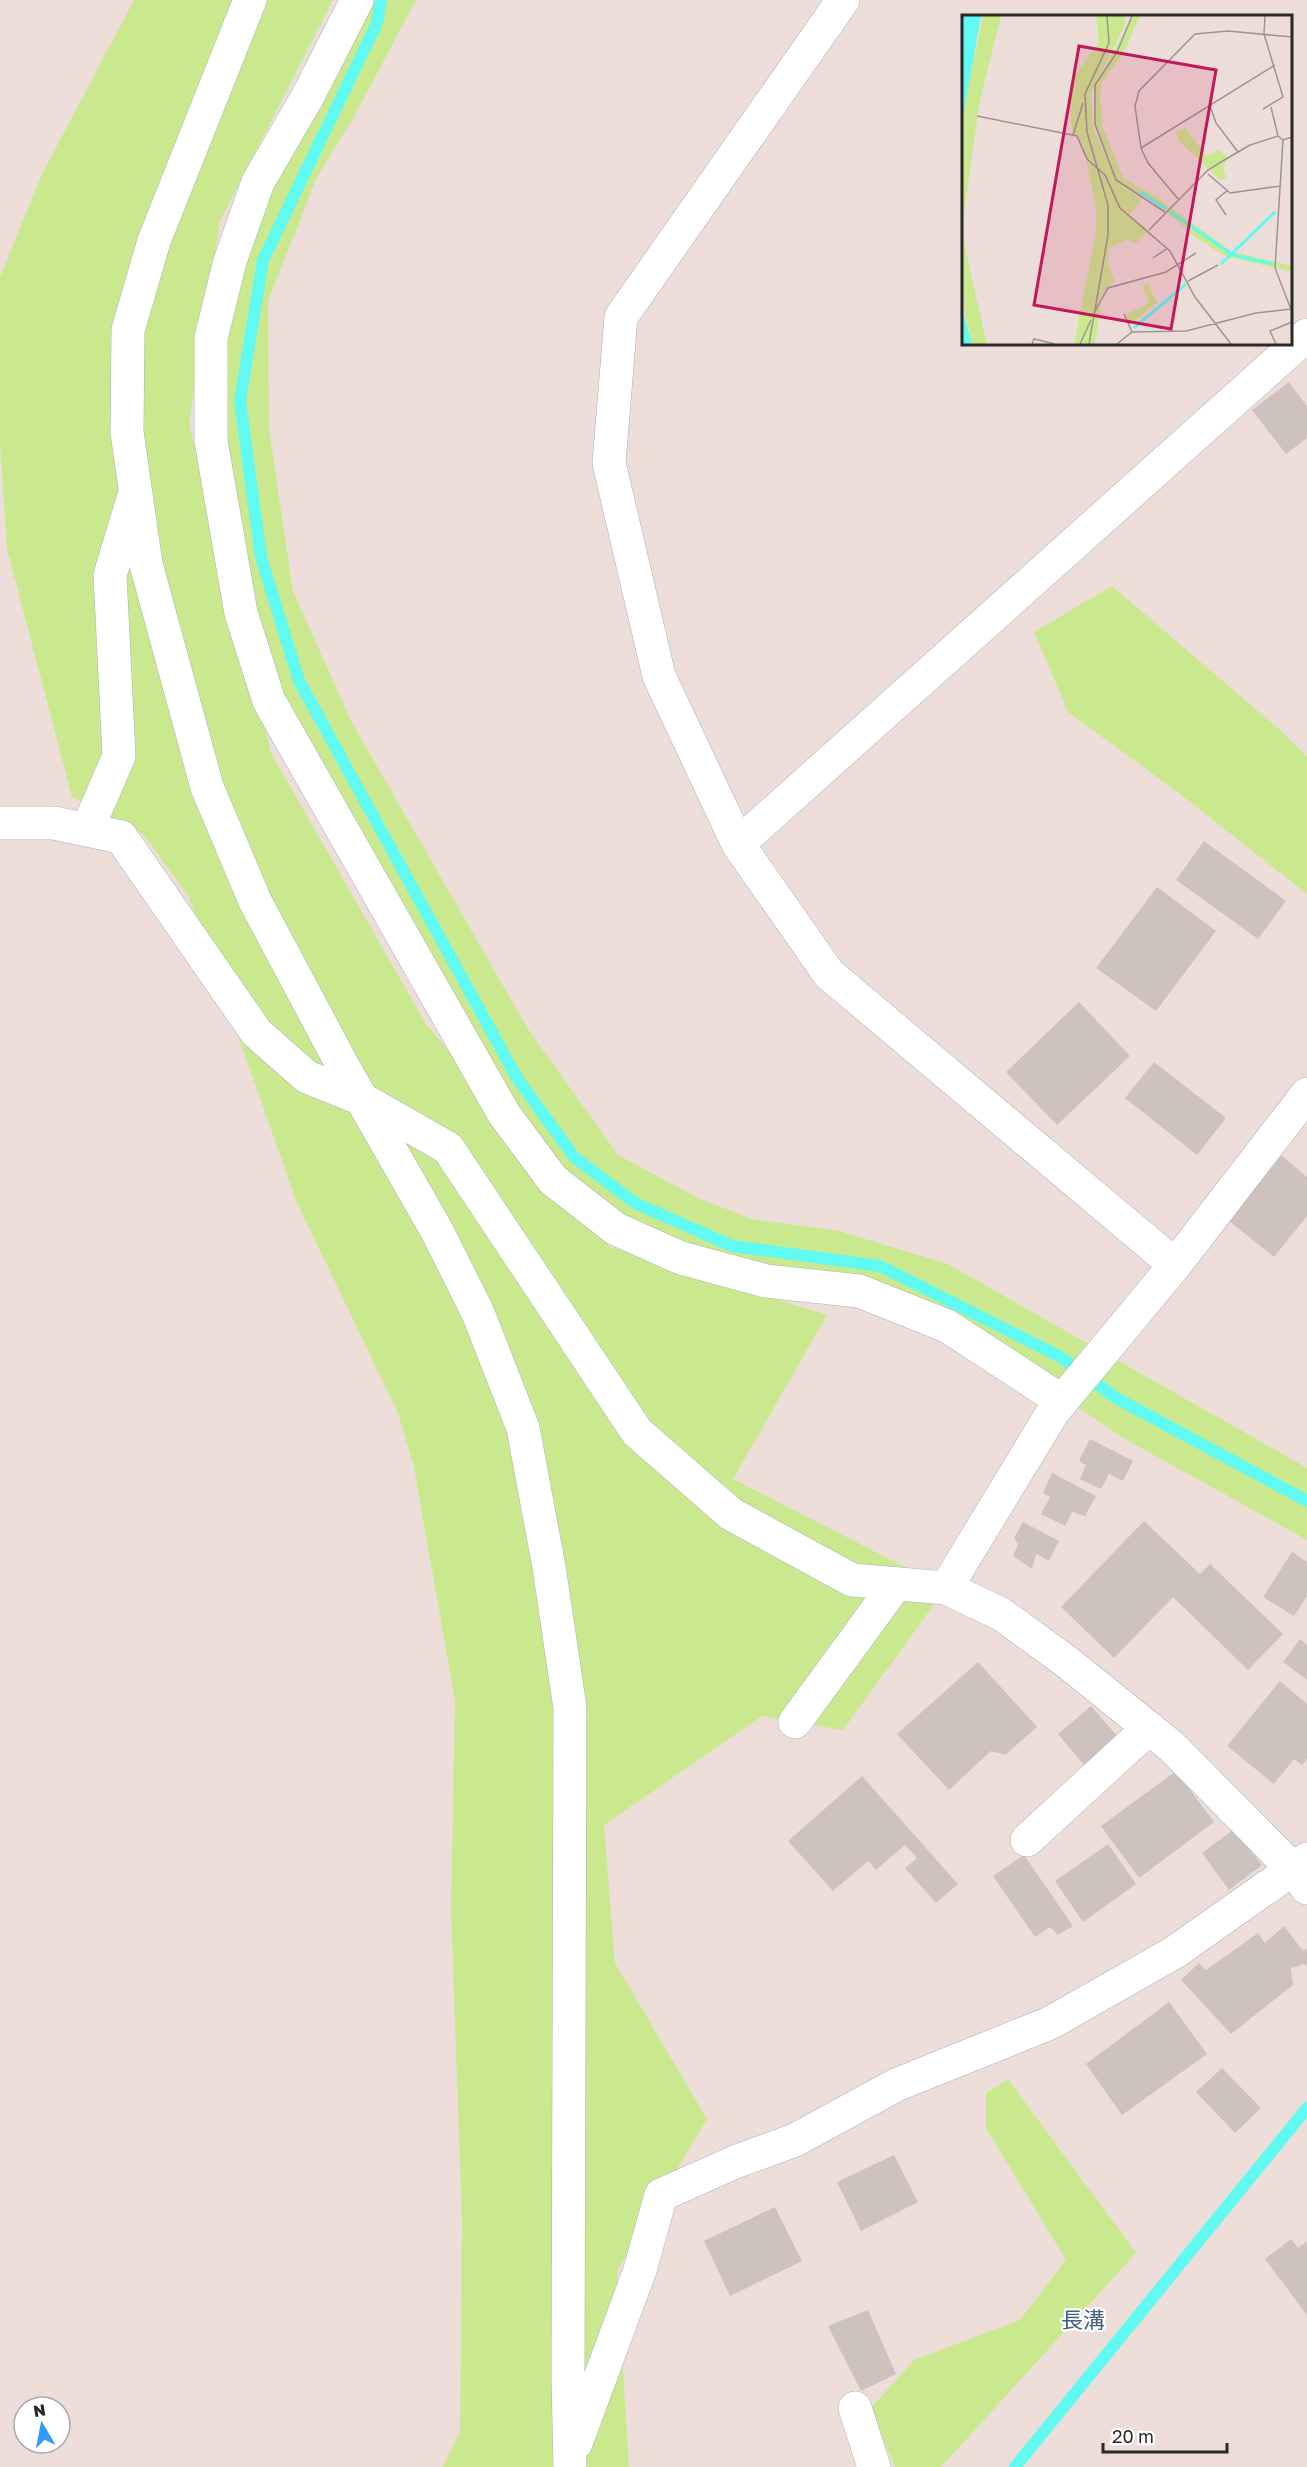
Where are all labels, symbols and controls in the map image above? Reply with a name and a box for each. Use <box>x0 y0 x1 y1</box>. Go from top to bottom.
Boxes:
inset map <box>962 15 1292 345</box>
district label: 長溝 <box>1061 2306 1105 2333</box>
north arrow <box>12 2395 72 2455</box>
text: N <box>32 2399 47 2421</box>
scale bar <box>1103 2416 1228 2454</box>
text: 20 m <box>1112 2425 1154 2447</box>

